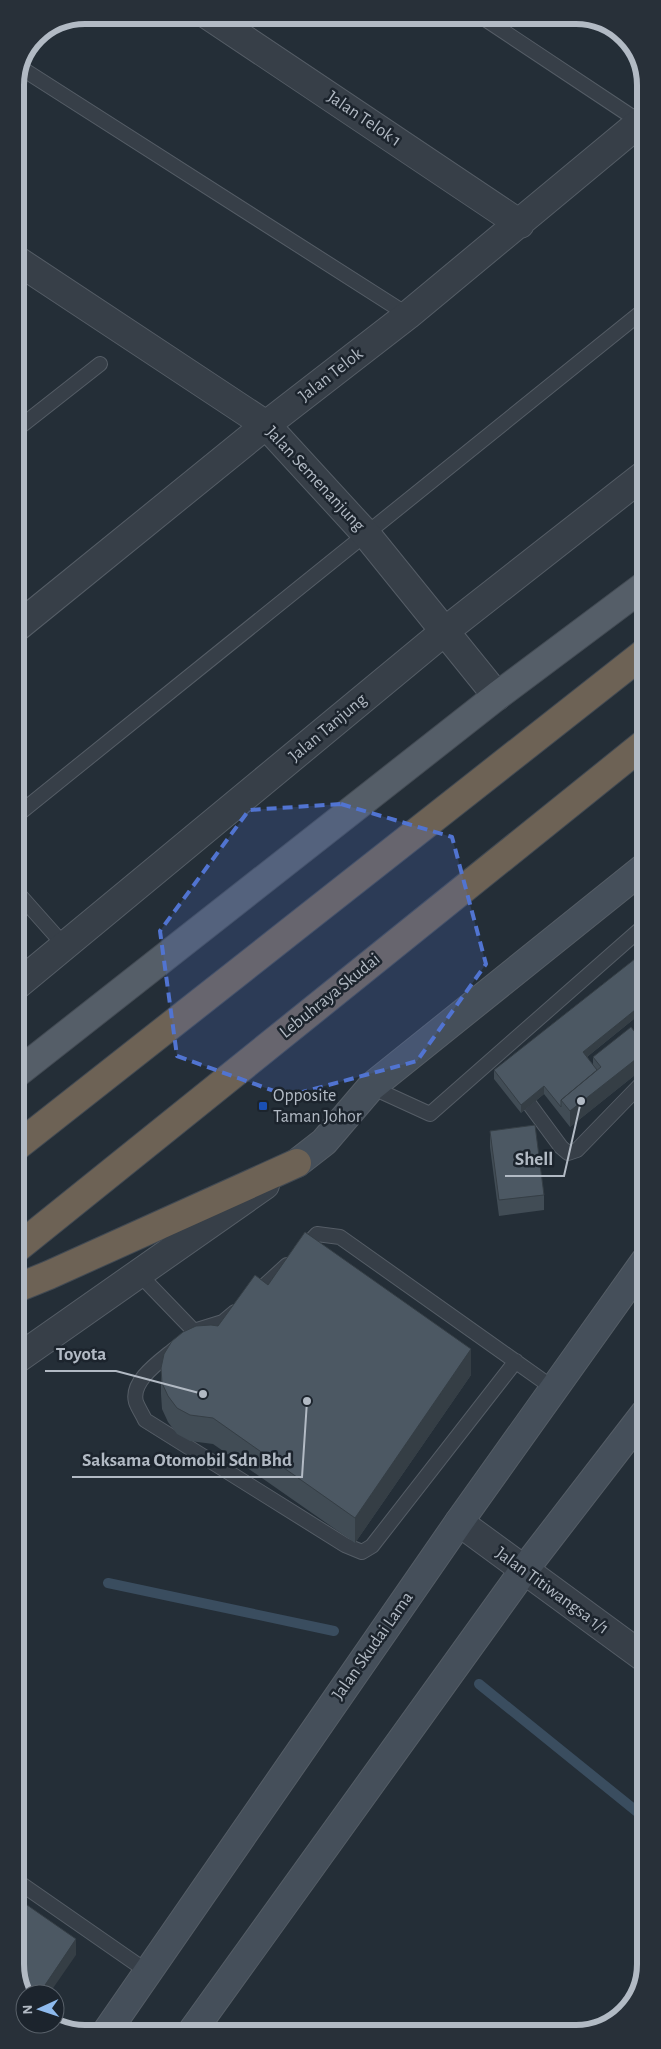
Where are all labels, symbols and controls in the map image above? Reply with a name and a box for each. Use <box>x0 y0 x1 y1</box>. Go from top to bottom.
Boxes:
street label: Jalan Telok 1 <box>324 88 404 150</box>
street label: Jalan Telok <box>296 344 367 405</box>
street label: Jalan Semenanjung <box>262 423 368 535</box>
street label: Jalan Tanjung <box>286 690 370 766</box>
street label: Lebuhraya Skudai <box>276 950 384 1042</box>
place label: Opposite Taman Johor <box>273 1087 362 1126</box>
marker: Opposite Taman Johor <box>257 1100 269 1112</box>
callout: Shell <box>505 1142 564 1176</box>
text: Shell <box>515 1150 553 1169</box>
callout: Toyota <box>45 1337 116 1371</box>
text: Toyota <box>56 1345 106 1364</box>
callout: Saksama Otomobil Sdn Bhd <box>72 1443 302 1477</box>
text: Saksama Otomobil Sdn Bhd <box>82 1451 292 1470</box>
street label: Jalan Titiwangsa 1/1 <box>492 1544 612 1638</box>
street label: Jalan Skudai Lama <box>329 1589 417 1703</box>
north arrow <box>15 1984 65 2034</box>
text: N <box>21 2004 35 2015</box>

